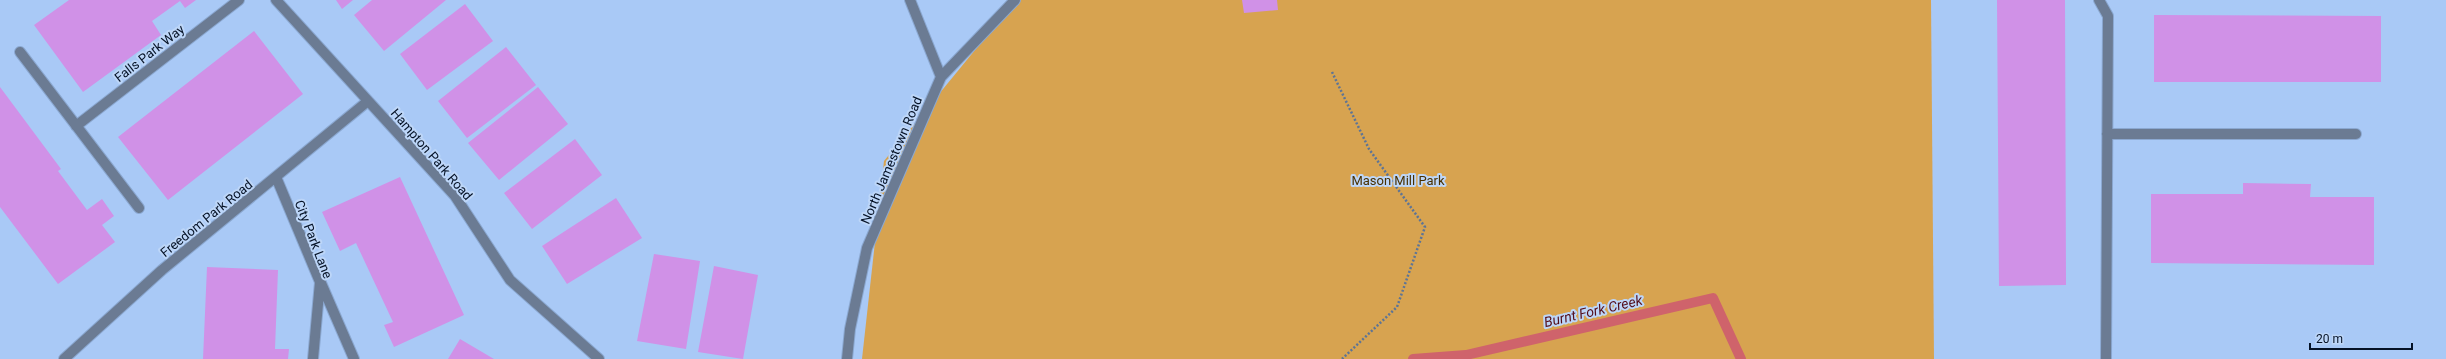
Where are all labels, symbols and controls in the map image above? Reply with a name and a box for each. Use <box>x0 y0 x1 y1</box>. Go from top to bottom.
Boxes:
street label: Falls Park Way <box>112 22 187 85</box>
street label: North Jamestown Road <box>858 94 925 226</box>
street label: Hampton Park Road <box>388 106 475 203</box>
park label: Mason Mill Park <box>1351 173 1445 188</box>
street label: Freedom Park Road <box>157 177 255 260</box>
street label: City Park Lane <box>292 198 335 281</box>
water label: Burnt Fork Creek <box>1542 292 1645 330</box>
scale bar <box>2310 325 2412 351</box>
text: 20 m <box>2316 332 2343 346</box>

